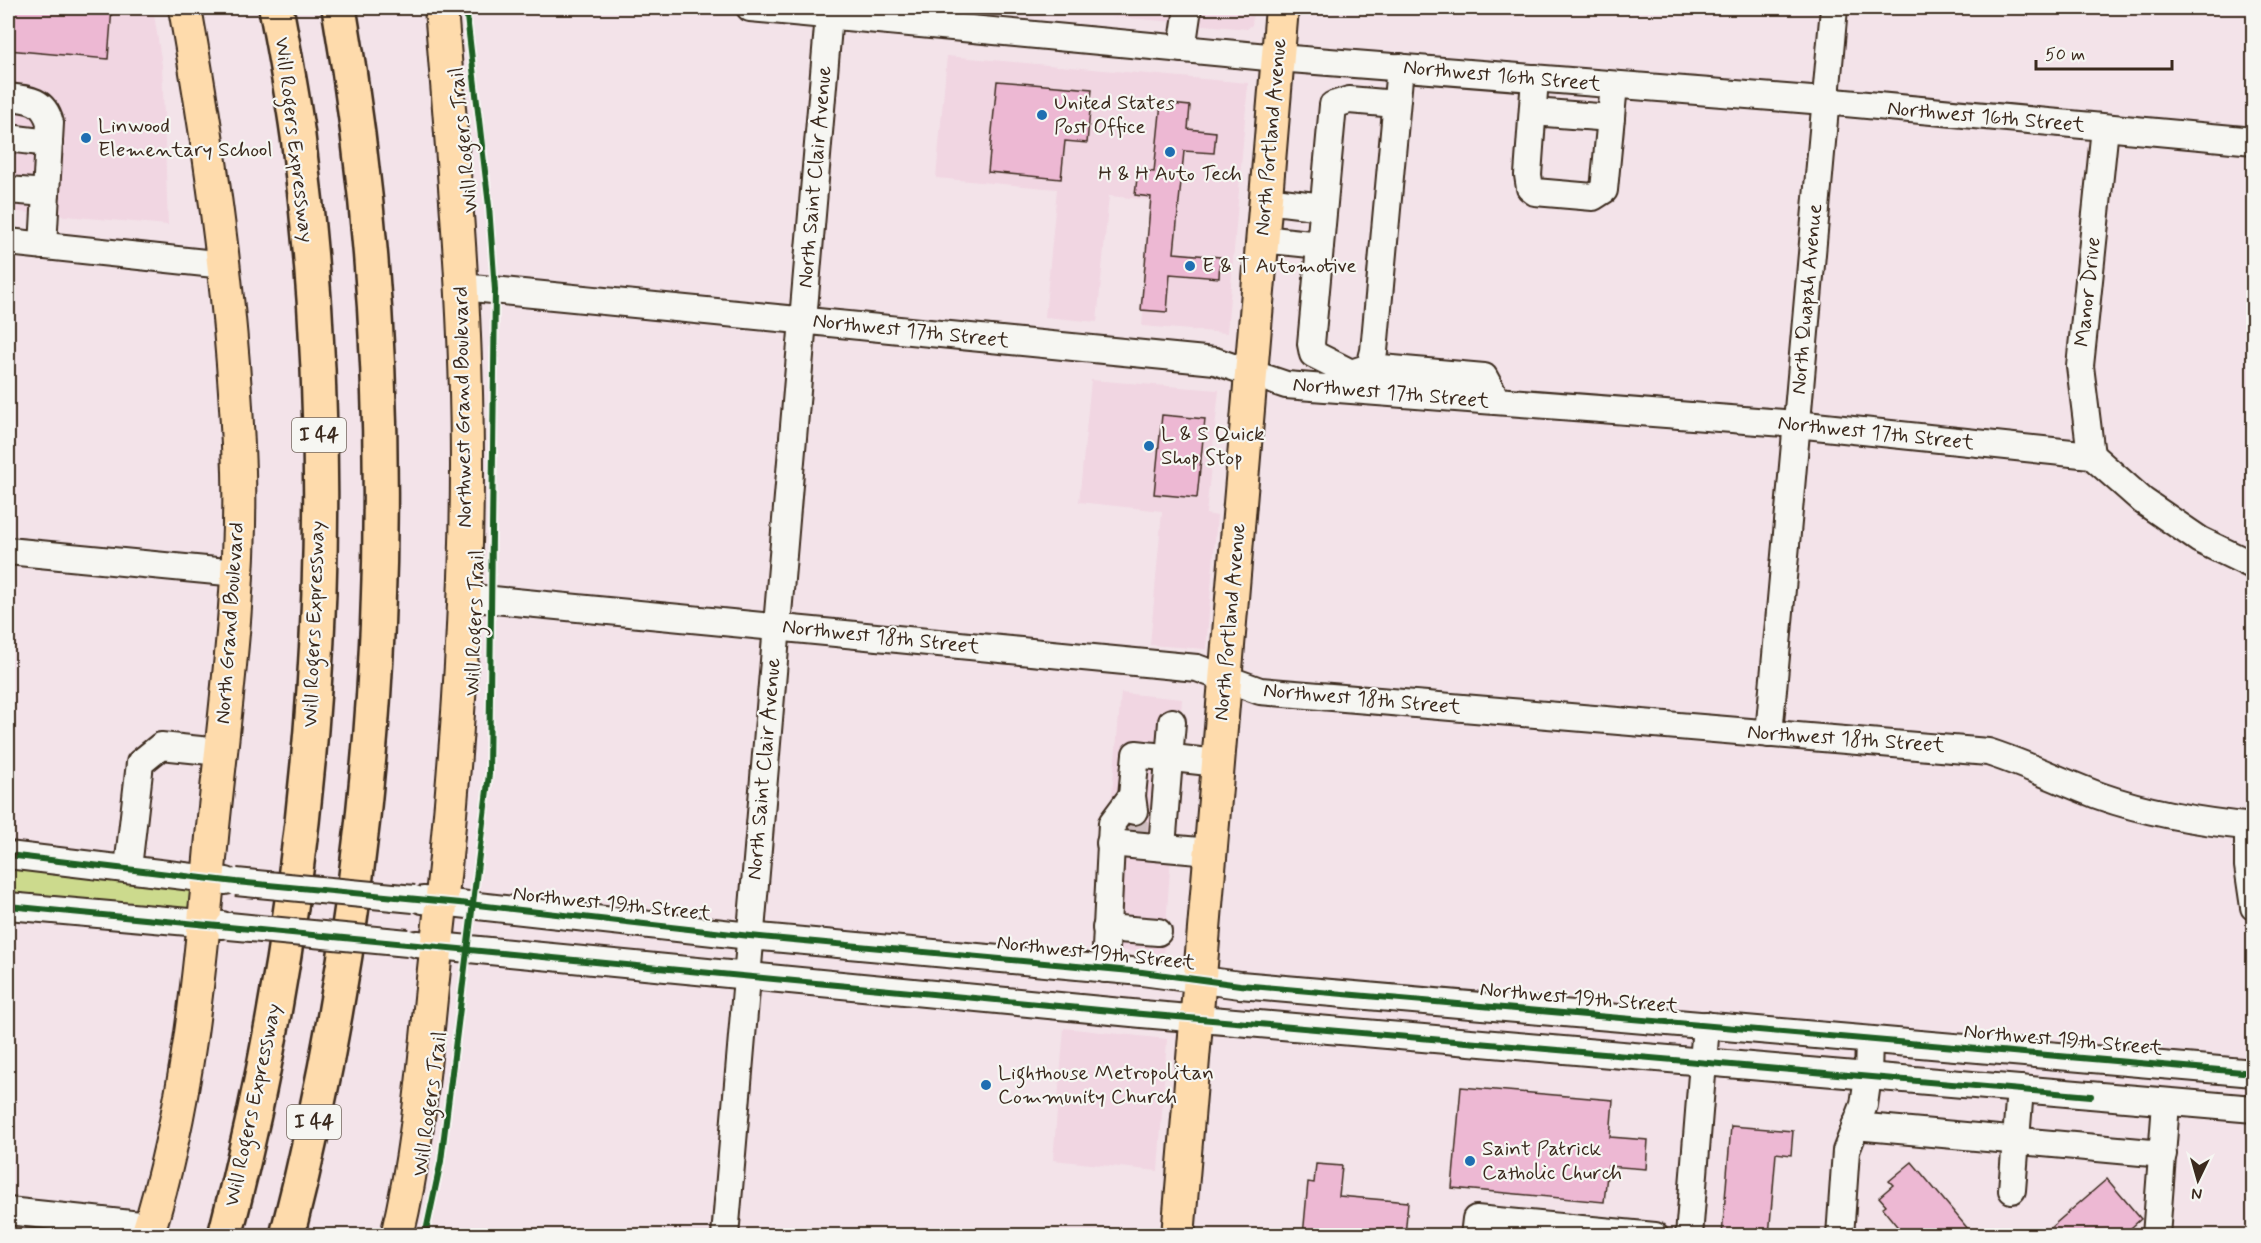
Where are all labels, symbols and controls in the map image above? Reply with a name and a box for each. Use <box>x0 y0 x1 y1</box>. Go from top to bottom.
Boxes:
scale bar <box>2036 33 2172 71</box>
street label: Will Rogers Expressway <box>266 36 321 245</box>
street label: North Portland Avenue <box>1248 37 1294 237</box>
text: 50 m <box>2045 43 2085 67</box>
street label: Northwest 16th Street <box>1402 53 1603 99</box>
street label: North Saint Clair Avenue <box>791 65 839 289</box>
street label: Will Rogers Trail <box>442 66 488 214</box>
place label: United States Post Office <box>1054 89 1175 141</box>
street label: Northwest 16th Street <box>1886 94 2087 140</box>
marker: United States Post Office <box>1035 108 1049 122</box>
place label: Linwood Elementary School <box>98 112 273 164</box>
marker: Linwood Elementary School <box>79 131 93 145</box>
marker: H & H Auto Tech <box>1163 145 1177 159</box>
place label: H & H Auto Tech <box>1098 160 1242 188</box>
street label: North Quapah Avenue <box>1785 202 1829 396</box>
street label: Manor Drive <box>2068 236 2108 348</box>
place label: E & T Automotive <box>1202 252 1357 280</box>
marker: E & T Automotive <box>1183 259 1197 273</box>
street label: Northwest Grand Boulevard <box>447 286 479 528</box>
street label: Northwest 17th Street <box>811 307 1011 355</box>
street label: Northwest 17th Street <box>1292 370 1491 416</box>
street label: Northwest 17th Street <box>1776 409 1976 457</box>
road number: I 44 <box>292 418 346 452</box>
place label: L & S Quick Shop Stop <box>1161 420 1265 472</box>
marker: L & S Quick Shop Stop <box>1142 439 1156 453</box>
street label: Will Rogers Expressway <box>296 520 334 728</box>
street label: North Grand Boulevard <box>209 521 251 725</box>
street label: North Portland Avenue <box>1207 522 1253 722</box>
street label: Will Rogers Trail <box>458 549 494 697</box>
street label: Northwest 18th Street <box>781 613 982 661</box>
street label: North Saint Clair Avenue <box>740 657 788 881</box>
street label: Northwest 18th Street <box>1262 676 1463 722</box>
street label: Northwest 18th Street <box>1746 718 1946 760</box>
street label: Northwest 19th Street <box>511 880 713 928</box>
street label: Northwest 19th Street <box>995 929 1197 977</box>
street label: Northwest 19th Street <box>1479 975 1680 1021</box>
street label: Will Rogers Expressway <box>218 1001 290 1209</box>
street label: Northwest 19th Street <box>1963 1017 2164 1063</box>
street label: Will Rogers Trail <box>406 1030 456 1179</box>
place label: Lighthouse Metropolitan Community Church <box>998 1059 1214 1111</box>
marker: Lighthouse Metropolitan Community Church <box>979 1078 993 1092</box>
road number: I 44 <box>287 1105 341 1139</box>
place label: Saint Patrick Catholic Church <box>1482 1135 1622 1187</box>
north arrow <box>2168 1150 2228 1210</box>
marker: Saint Patrick Catholic Church <box>1463 1154 1477 1168</box>
text: N <box>2191 1183 2203 1204</box>

